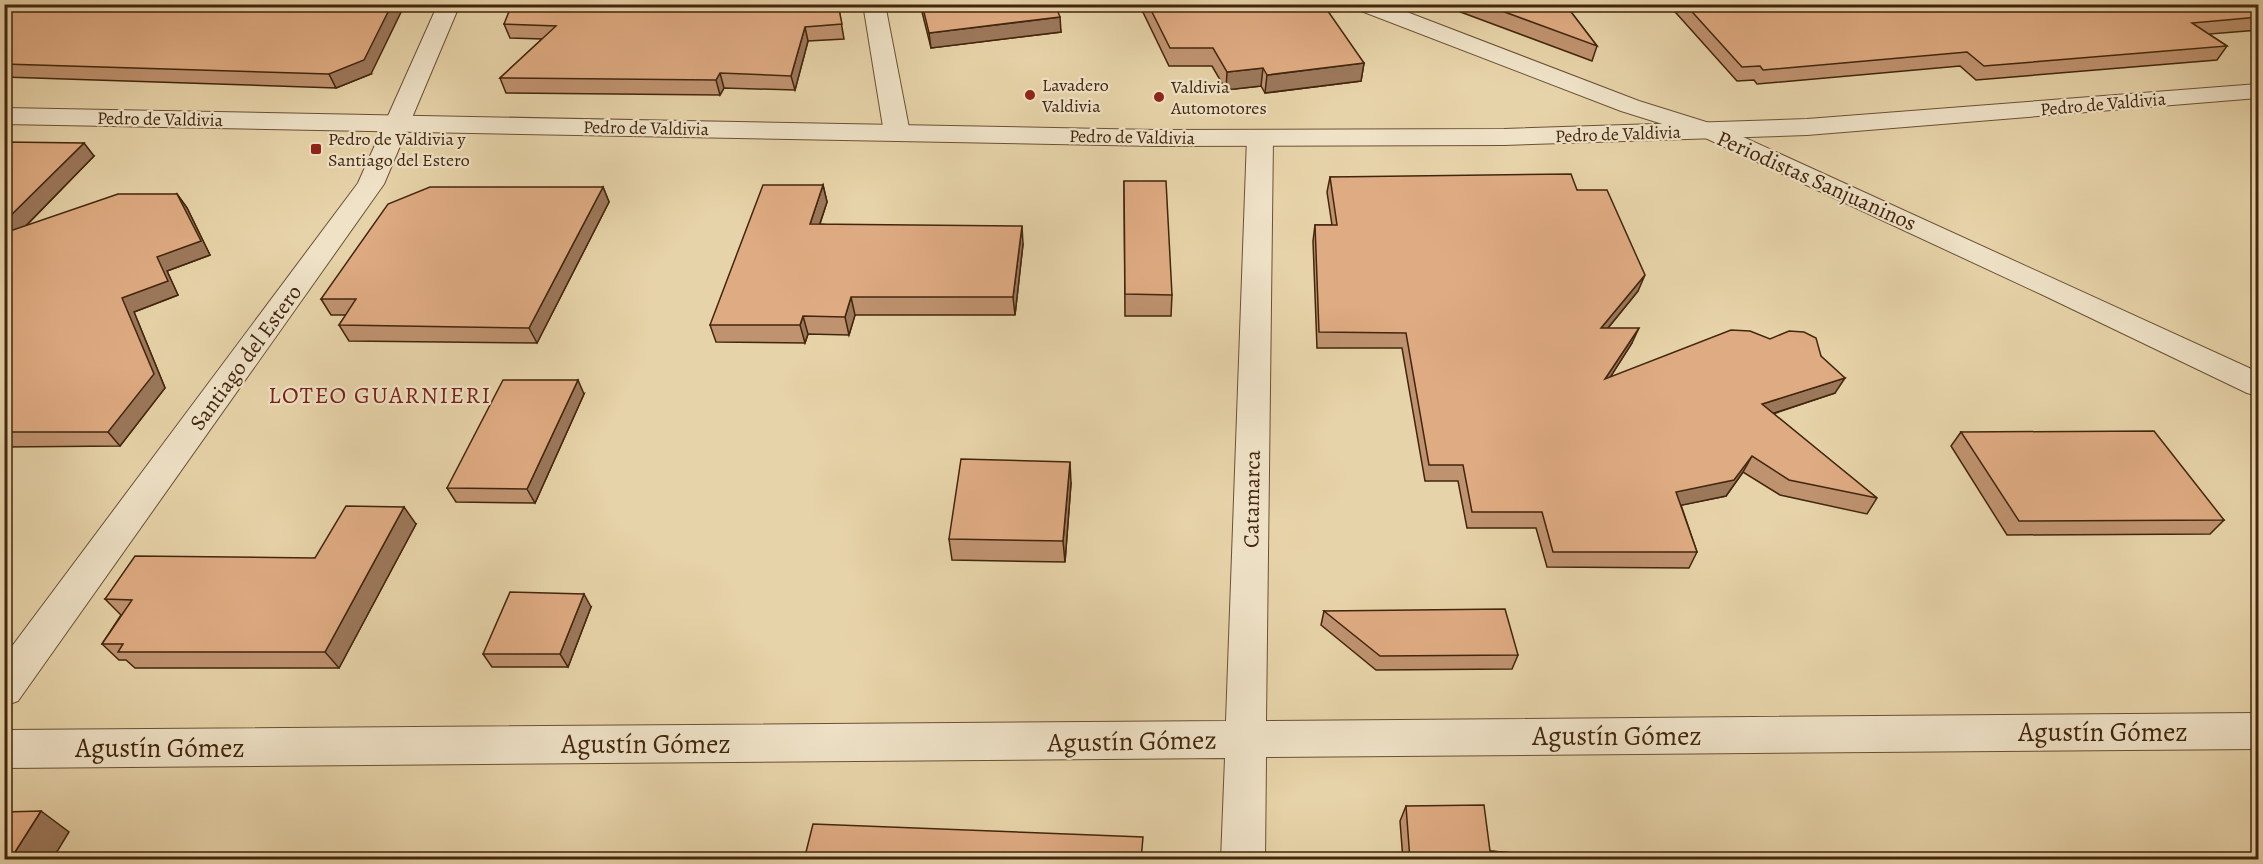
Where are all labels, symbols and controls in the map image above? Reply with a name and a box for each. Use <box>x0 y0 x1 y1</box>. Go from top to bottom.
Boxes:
place label: Lavadero Valdivia <box>1041 73 1109 118</box>
place label: Valdivia Automotores <box>1170 75 1267 120</box>
street label: Pedro de Valdivia <box>2039 87 2167 121</box>
marker: Lavadero Valdivia <box>1023 88 1037 102</box>
marker: Valdivia Automotores <box>1152 90 1166 104</box>
street label: Pedro de Valdivia <box>97 106 224 132</box>
street label: Pedro de Valdivia <box>583 115 710 141</box>
street label: Pedro de Valdivia <box>1555 120 1682 148</box>
street label: Periodistas Sanjuaninos <box>1712 123 1921 238</box>
street label: Pedro de Valdivia <box>1069 124 1196 150</box>
place label: Pedro de Valdivia y Santiago del Estero <box>328 127 470 172</box>
marker: Pedro de Valdivia y Santiago del Estero <box>309 142 323 156</box>
street label: Santiago del Estero <box>183 279 309 436</box>
district label: LOTEO GUARNIERI <box>268 379 492 411</box>
street label: Catamarca <box>1236 449 1268 548</box>
street label: Agustín Gómez <box>2017 714 2188 750</box>
street label: Agustín Gómez <box>1531 718 1702 754</box>
street label: Agustín Gómez <box>1046 722 1217 760</box>
street label: Agustín Gómez <box>560 726 731 762</box>
street label: Agustín Gómez <box>74 730 245 766</box>

